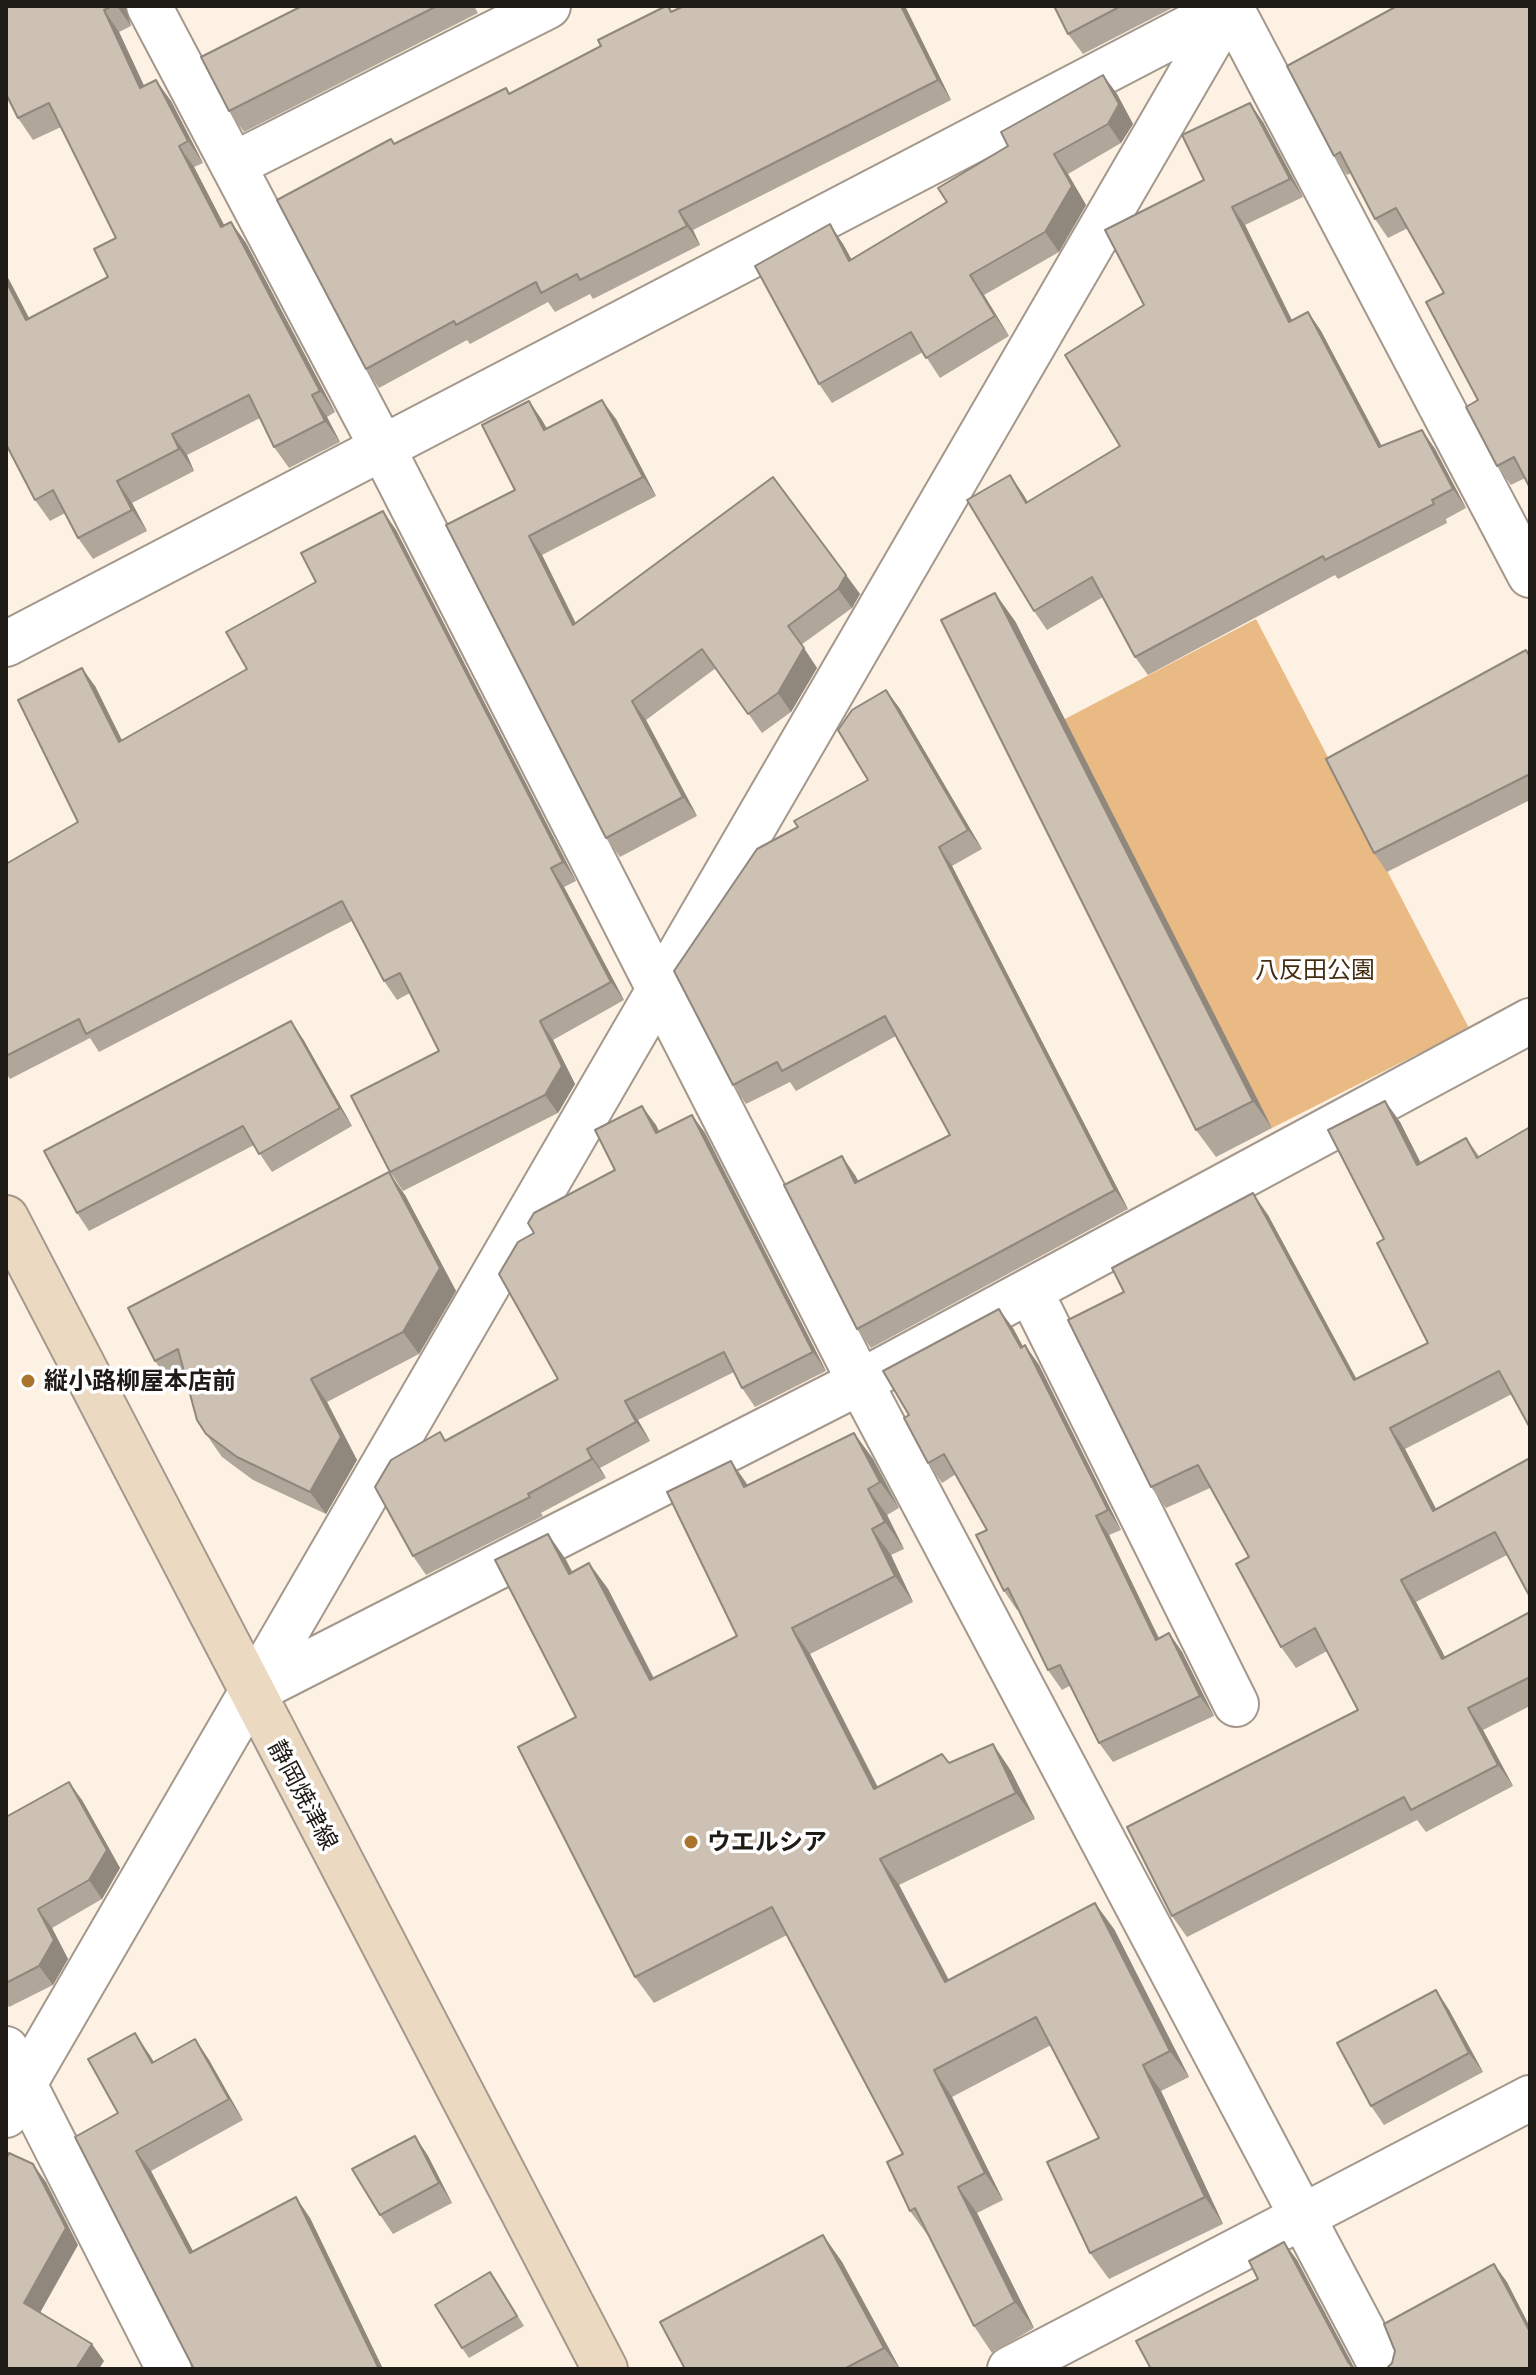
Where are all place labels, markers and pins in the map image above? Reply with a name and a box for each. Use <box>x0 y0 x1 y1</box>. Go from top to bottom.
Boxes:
place label: 縦小路柳屋本店前 <box>44 1367 236 1395</box>
marker: 縦小路柳屋本店前 <box>19 1372 37 1390</box>
place label: ウエルシア <box>707 1828 827 1856</box>
marker: ウエルシア <box>682 1833 700 1851</box>

